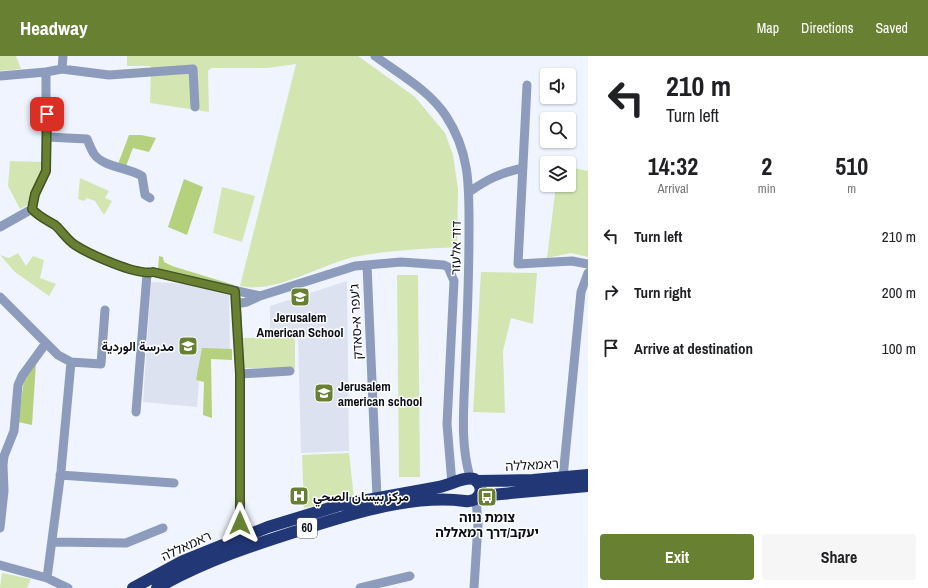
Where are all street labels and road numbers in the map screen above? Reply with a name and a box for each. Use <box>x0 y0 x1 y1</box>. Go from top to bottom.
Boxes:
street label: דוד אלעזר <box>447 221 465 275</box>
street label: ג'עפר א-סאדק <box>346 284 366 360</box>
street label: ראמאללה <box>505 455 559 475</box>
road number: 60 <box>297 518 317 538</box>
street label: ראמאללה <box>158 527 214 565</box>

